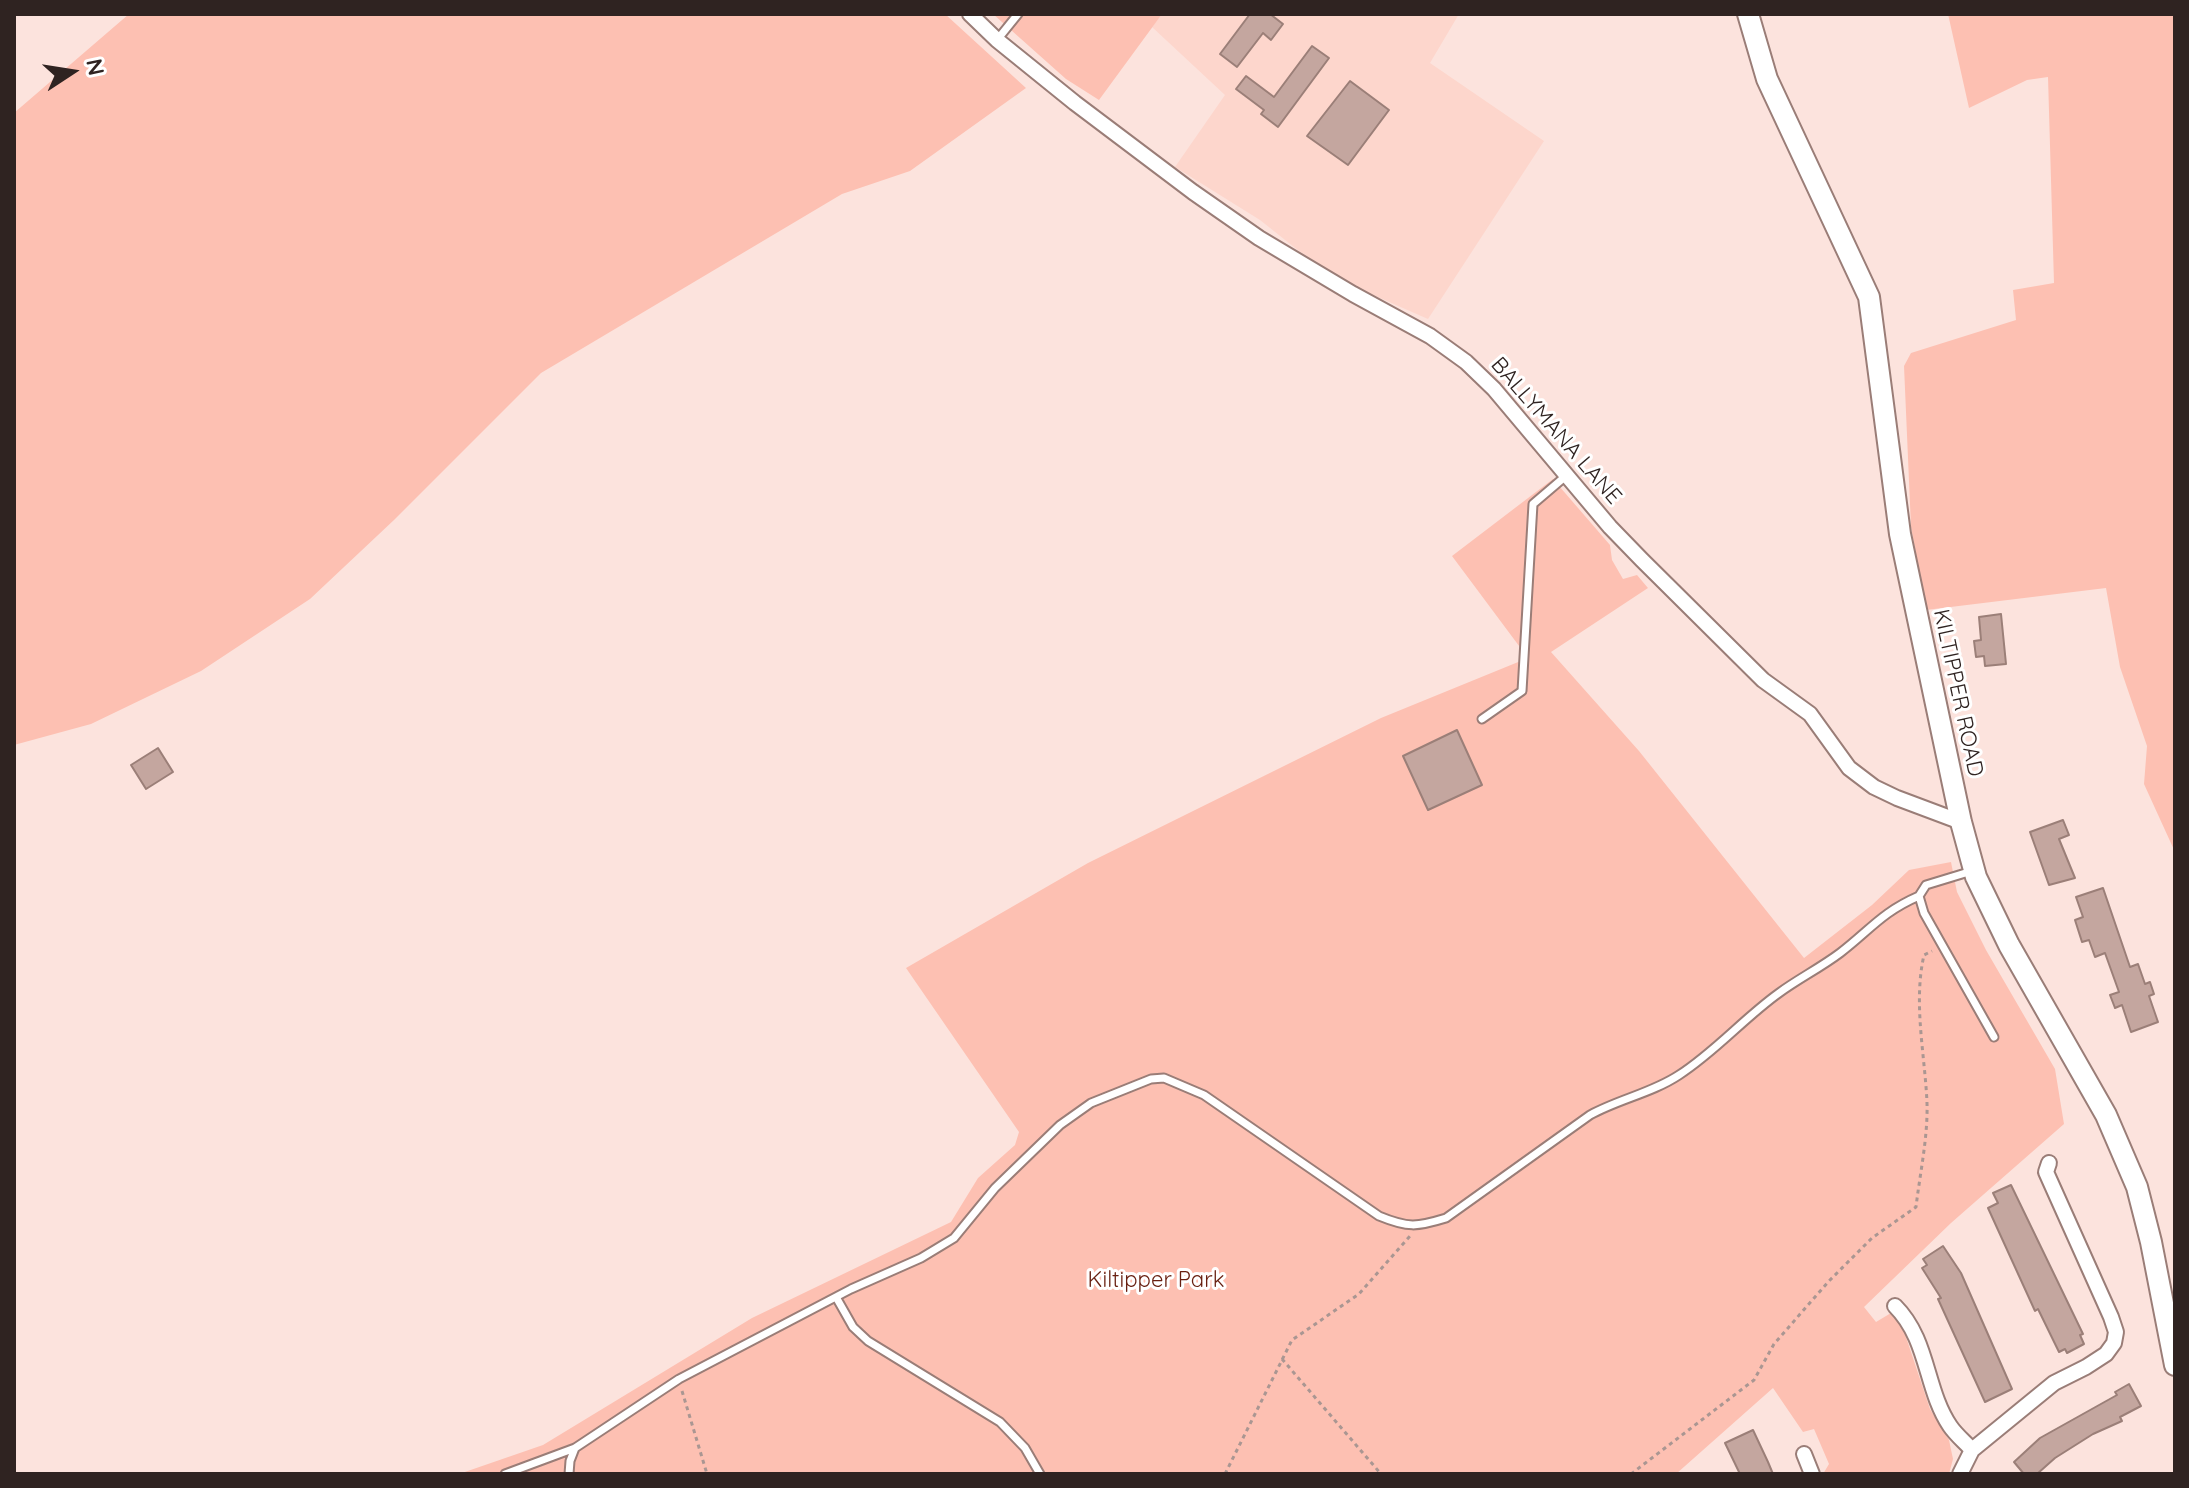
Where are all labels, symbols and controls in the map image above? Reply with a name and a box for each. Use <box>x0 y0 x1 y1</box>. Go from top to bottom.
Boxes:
north arrow <box>32 32 112 112</box>
text: N <box>80 56 111 78</box>
street label: BALLYMANA LANE <box>1485 352 1627 510</box>
street label: KILTIPPER ROAD <box>1927 607 1989 779</box>
park label: Kiltipper Park <box>1088 1267 1224 1293</box>

